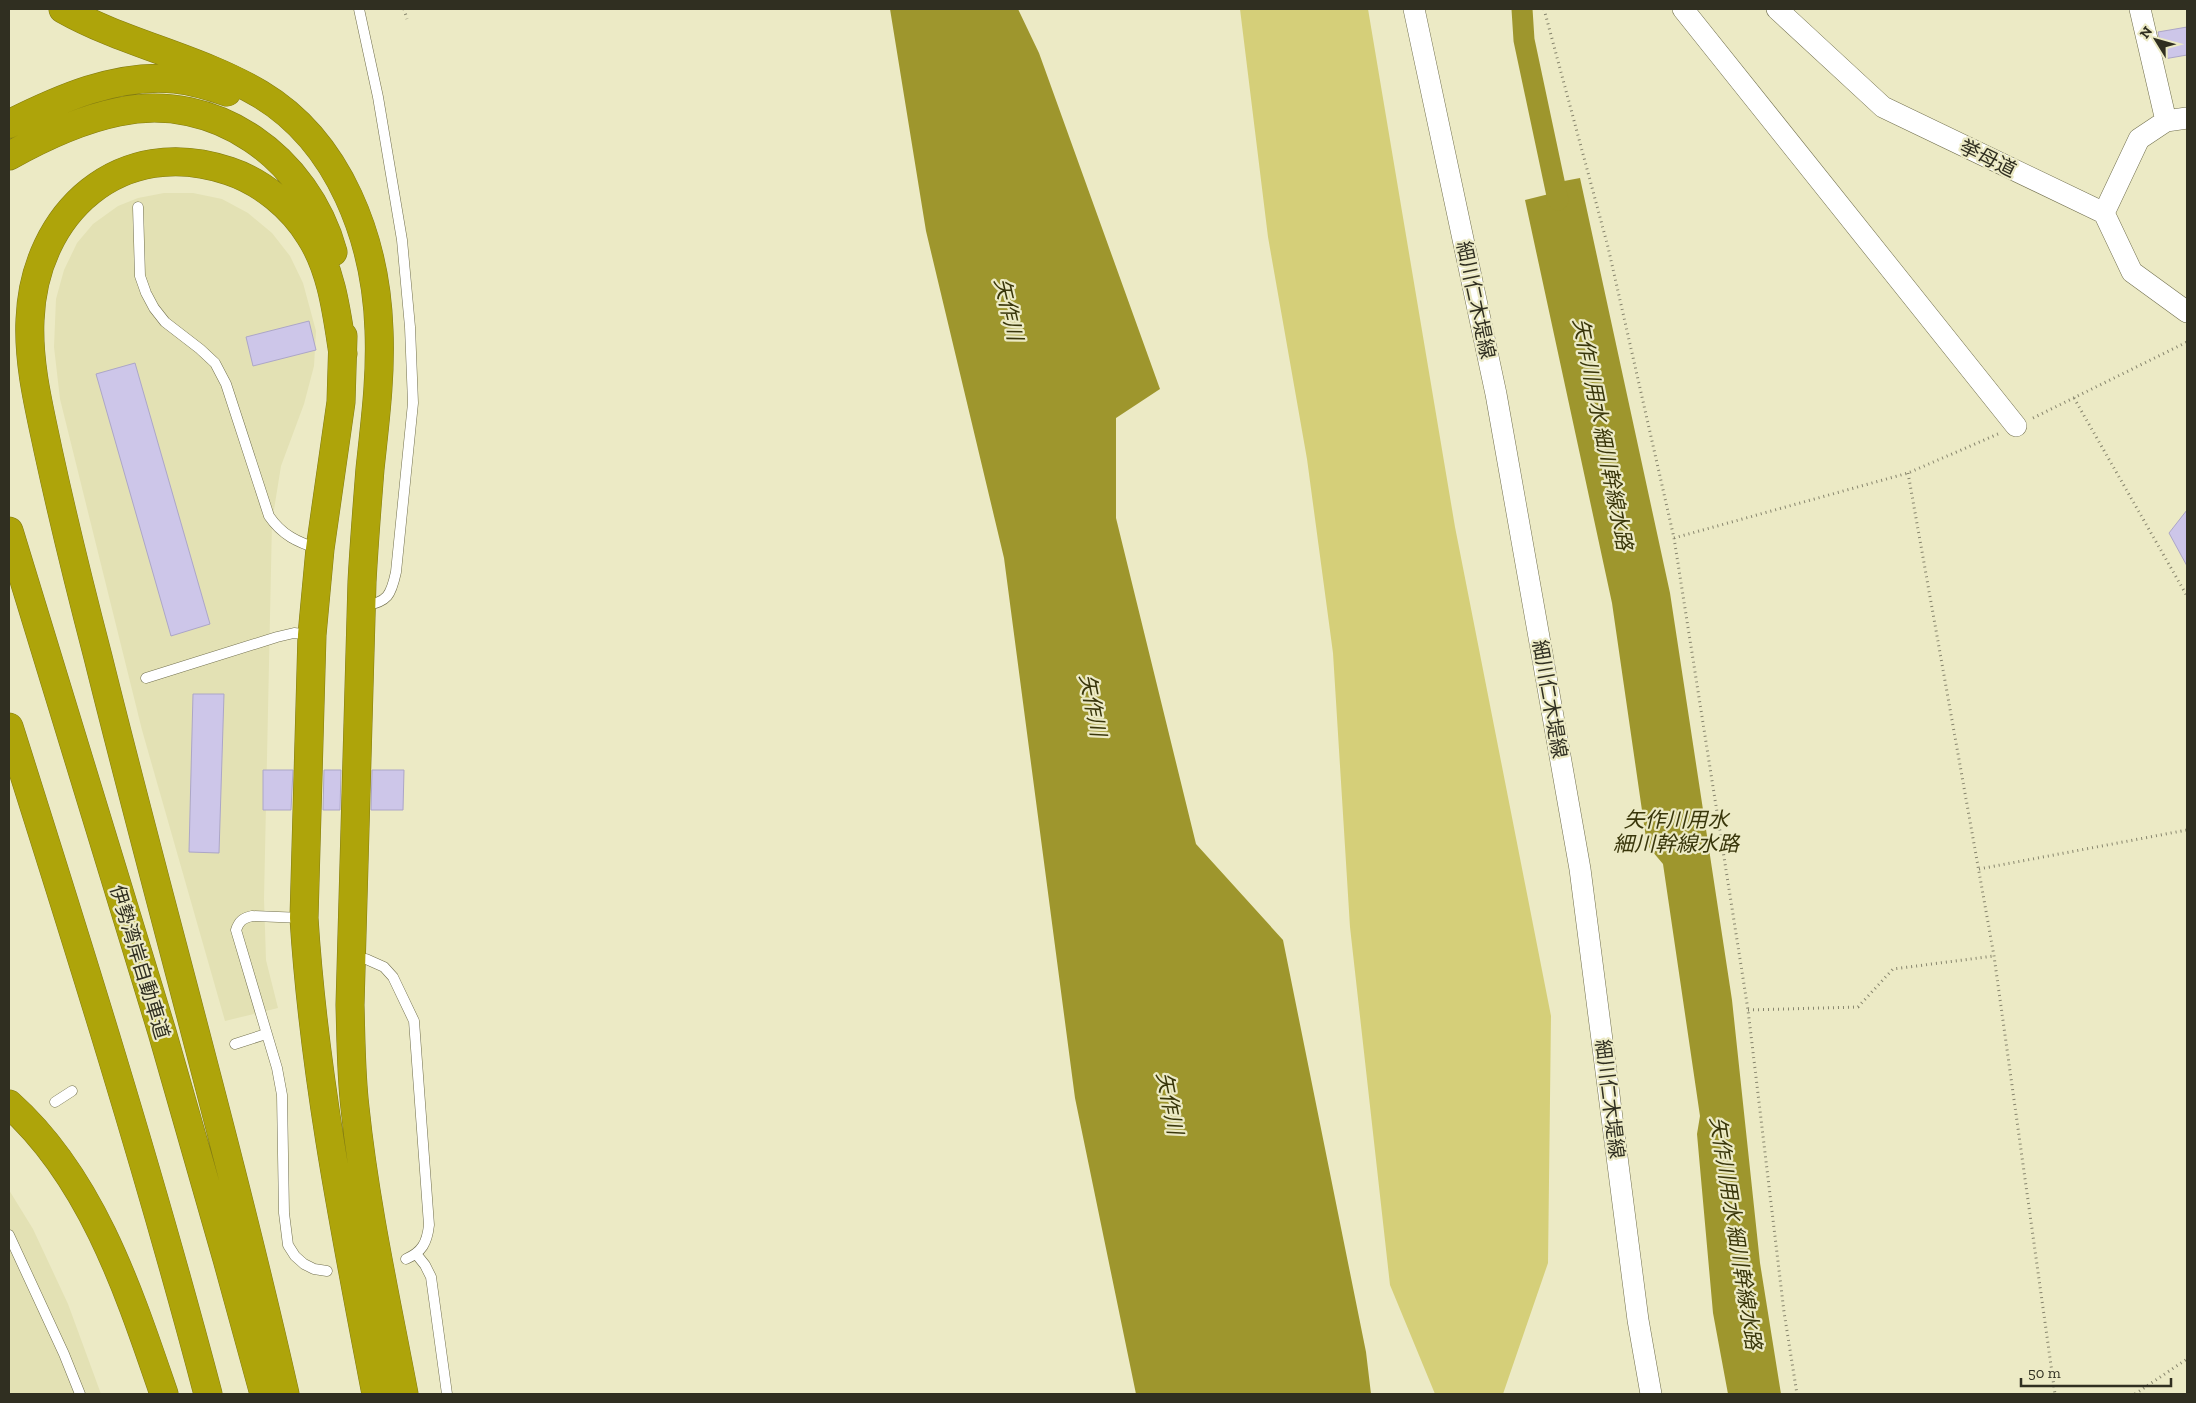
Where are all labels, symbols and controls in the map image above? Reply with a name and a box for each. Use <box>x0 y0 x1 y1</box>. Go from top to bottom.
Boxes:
north arrow <box>2131 15 2181 65</box>
text: N <box>2136 23 2156 42</box>
street label: 挙母道 <box>1956 134 2020 182</box>
street label: 細川仁木堤線 <box>1452 239 1500 361</box>
water label: 矢作川 <box>990 275 1029 344</box>
water label: 矢作川用水 細川幹線水路 <box>1568 316 1638 554</box>
street label: 細川仁木堤線 <box>1528 638 1572 760</box>
water label: 矢作川 <box>1075 672 1112 740</box>
water label: 矢作川用水 細川幹線水路 <box>1613 807 1741 856</box>
street label: 伊勢湾岸自動車道 <box>105 882 175 1042</box>
street label: 細川仁木堤線 <box>1591 1038 1629 1160</box>
water label: 矢作川 <box>1152 1070 1189 1138</box>
water label: 矢作川用水 細川幹線水路 <box>1705 1115 1767 1353</box>
scale bar <box>2021 1356 2171 1388</box>
text: 50 m <box>2028 1364 2061 1382</box>

